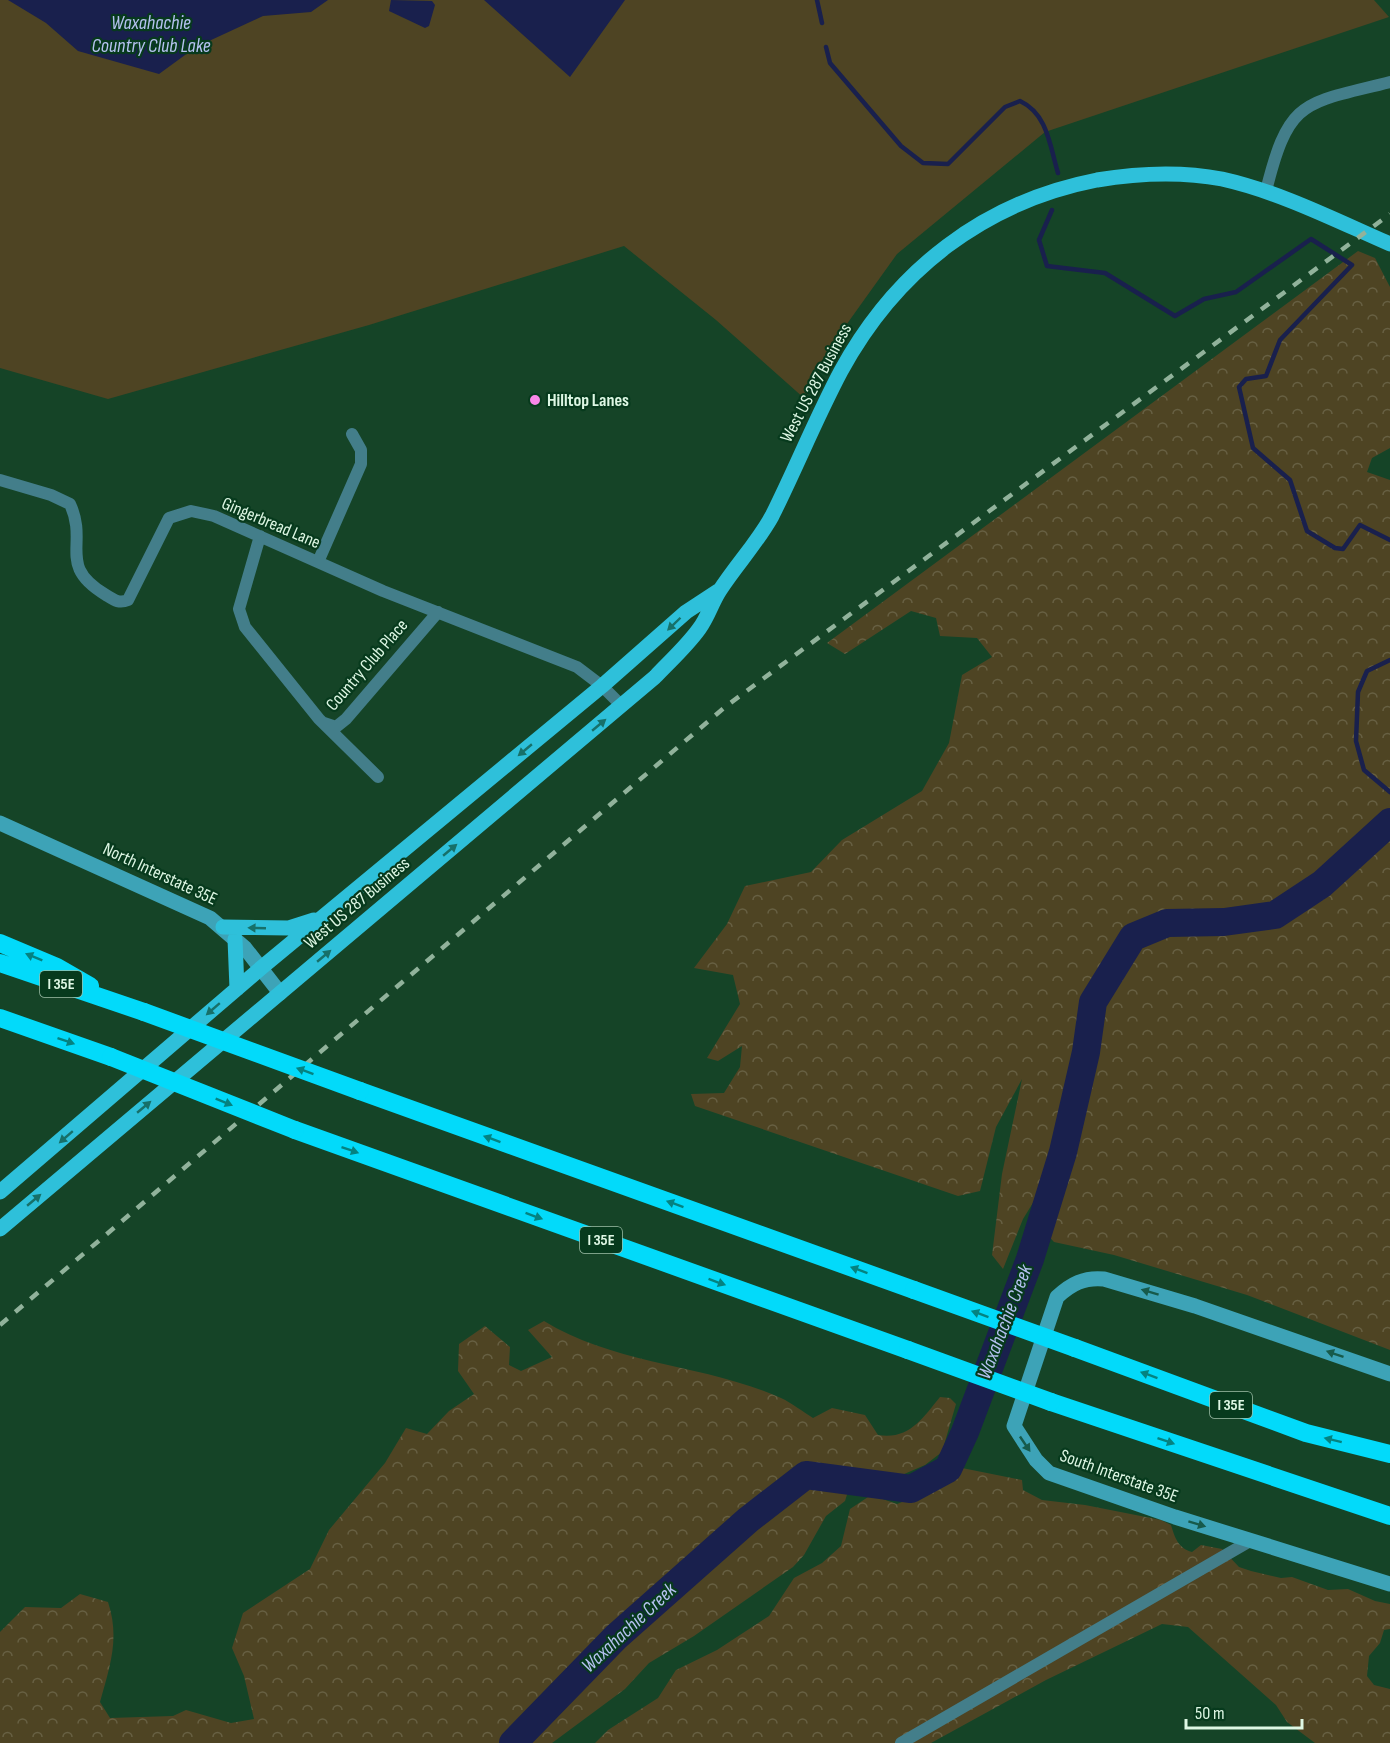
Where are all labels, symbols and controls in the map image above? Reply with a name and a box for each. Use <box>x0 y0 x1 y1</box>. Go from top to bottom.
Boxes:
water label: Waxahachie Country Club Lake <box>91 11 211 58</box>
street label: West US 287 Business <box>776 320 856 446</box>
place label: Hilltop Lanes <box>547 390 629 411</box>
marker: Hilltop Lanes <box>528 393 542 407</box>
street label: Gingerbread Lane <box>219 493 323 553</box>
street label: Country Club Place <box>322 615 412 715</box>
one-way arrow <box>666 617 681 631</box>
one-way arrow <box>591 719 606 732</box>
one-way arrow <box>518 743 533 756</box>
street label: North Interstate 35E <box>100 838 220 910</box>
one-way arrow <box>442 844 458 857</box>
street label: West US 287 Business <box>300 853 414 953</box>
one-way arrow <box>248 923 267 933</box>
one-way arrow <box>316 949 332 962</box>
one-way arrow <box>25 952 43 961</box>
road number: I 35E <box>40 971 82 997</box>
one-way arrow <box>206 1002 221 1016</box>
one-way arrow <box>57 1037 75 1047</box>
one-way arrow <box>296 1066 314 1076</box>
one-way arrow <box>215 1098 233 1107</box>
one-way arrow <box>136 1101 151 1114</box>
one-way arrow <box>59 1130 74 1143</box>
one-way arrow <box>483 1133 501 1143</box>
one-way arrow <box>341 1145 359 1155</box>
one-way arrow <box>26 1194 42 1207</box>
one-way arrow <box>666 1199 684 1209</box>
one-way arrow <box>525 1211 543 1221</box>
road number: I 35E <box>580 1227 622 1253</box>
water label: Waxahachie Creek <box>972 1261 1038 1383</box>
one-way arrow <box>850 1264 868 1274</box>
one-way arrow <box>708 1277 726 1287</box>
one-way arrow <box>1141 1287 1159 1296</box>
one-way arrow <box>971 1308 989 1318</box>
one-way arrow <box>1326 1349 1344 1359</box>
one-way arrow <box>1140 1370 1158 1380</box>
road number: I 35E <box>1210 1392 1252 1418</box>
one-way arrow <box>1324 1435 1342 1444</box>
one-way arrow <box>1019 1436 1030 1452</box>
one-way arrow <box>1157 1436 1175 1446</box>
street label: South Interstate 35E <box>1057 1445 1181 1507</box>
one-way arrow <box>1188 1520 1206 1529</box>
water label: Waxahachie Creek <box>577 1578 682 1678</box>
scale bar <box>1186 1692 1302 1730</box>
text: 50 m <box>1195 1703 1225 1724</box>

